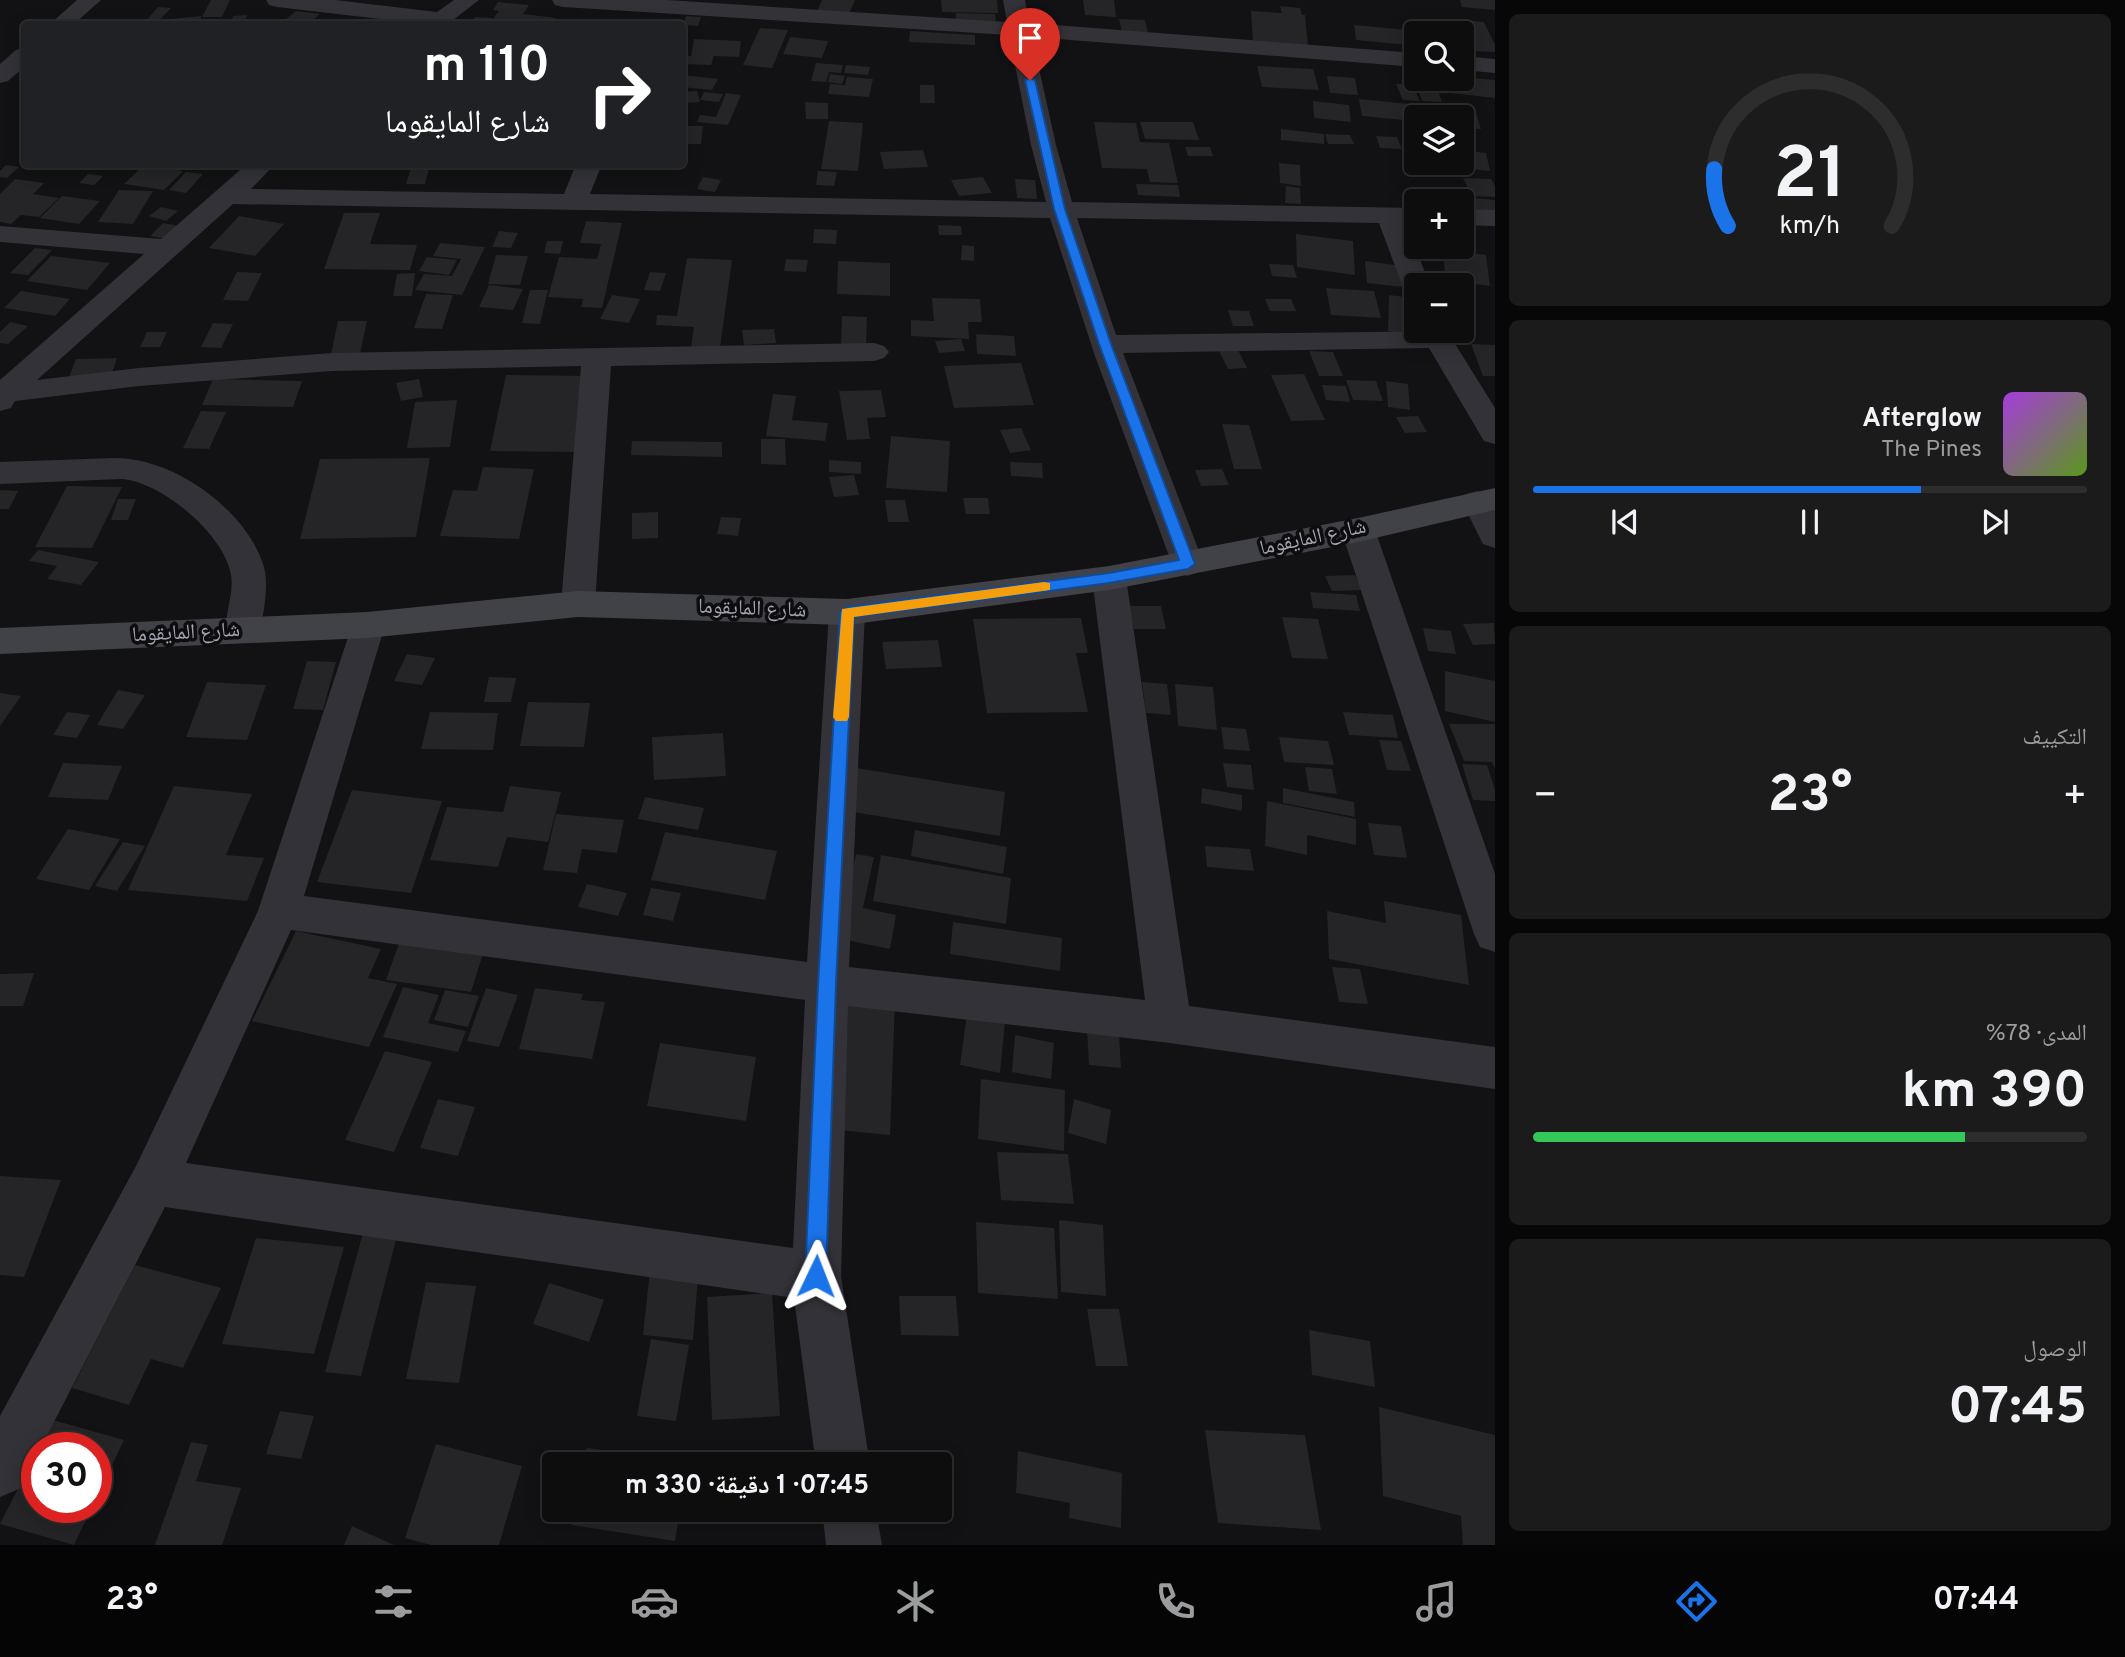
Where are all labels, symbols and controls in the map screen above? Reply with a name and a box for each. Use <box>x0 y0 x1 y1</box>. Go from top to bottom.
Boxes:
pin <box>1000 8 1060 80</box>
icon: arrive <box>1011 19 1049 57</box>
map controls <box>1404 21 1474 343</box>
button: search <box>1404 21 1474 91</box>
text: 110 m <box>423 37 550 99</box>
icon: right <box>574 49 665 140</box>
text: شارع المايقوما <box>385 104 550 144</box>
button: layers <box>1404 105 1474 175</box>
text: 21 <box>1773 132 1847 224</box>
button: + <box>1404 189 1474 259</box>
text: km/h <box>1780 211 1840 243</box>
button: − <box>1404 273 1474 343</box>
text: Afterglow <box>1862 403 1982 436</box>
text: The Pines <box>1881 436 1982 465</box>
icon: previous <box>1606 503 1644 541</box>
icon: pause <box>1791 503 1829 541</box>
icon: next <box>1976 503 2014 541</box>
street label: شارع المايقوما <box>1257 514 1369 562</box>
street label: شارع المايقوما <box>697 594 807 624</box>
street label: شارع المايقوما <box>131 617 241 649</box>
text: التكييف <box>2022 724 2087 753</box>
text: 23° <box>1768 764 1852 830</box>
text: − <box>1533 773 1558 822</box>
text: + <box>2062 773 2087 822</box>
text: المدى · 78% <box>1986 1020 2087 1049</box>
text: 390 km <box>1902 1060 2087 1126</box>
position arrow <box>779 1239 853 1313</box>
text: الوصول <box>2023 1336 2087 1365</box>
text: 07:45 <box>1948 1376 2087 1442</box>
speed limit sign: 30 <box>21 1432 112 1523</box>
text: 07:45 · 1 دقيقة · 330 m <box>625 1470 869 1503</box>
icon: filters <box>369 1577 418 1626</box>
icon: car <box>630 1577 679 1626</box>
icon: climate <box>891 1577 940 1626</box>
icon: phone <box>1151 1577 1200 1626</box>
icon: music <box>1412 1577 1461 1626</box>
icon: directions <box>1672 1577 1721 1626</box>
text: 23° <box>106 1581 158 1621</box>
text: 07:44 <box>1933 1581 2019 1621</box>

